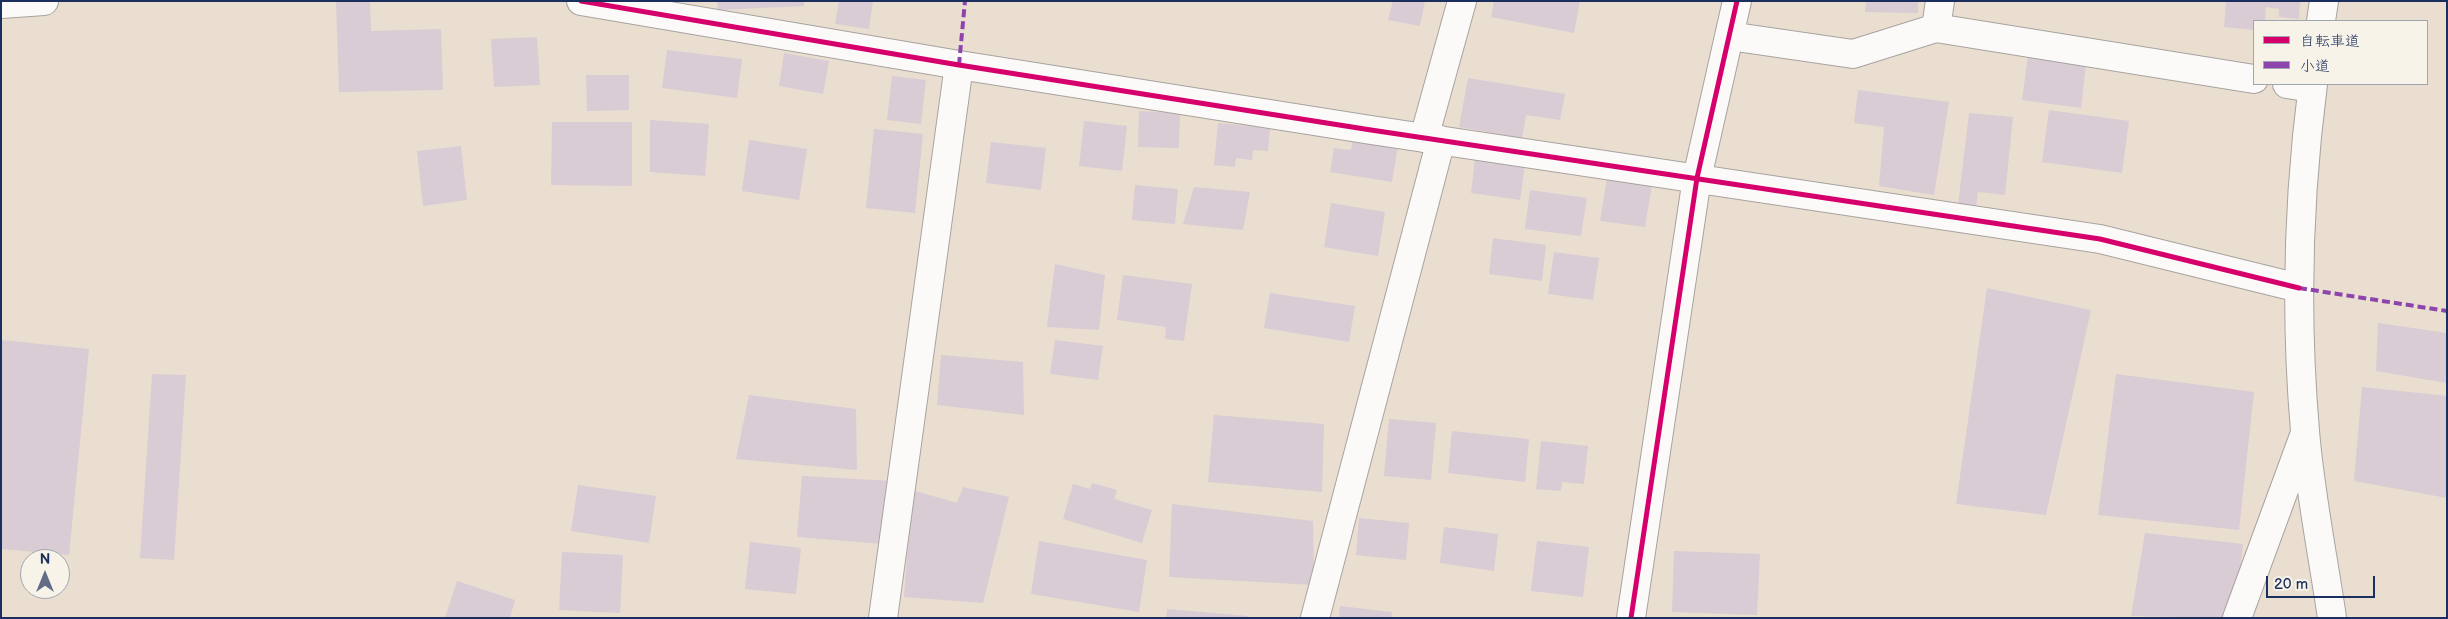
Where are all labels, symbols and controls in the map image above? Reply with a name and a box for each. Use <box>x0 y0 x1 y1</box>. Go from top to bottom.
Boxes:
legend <box>2253 20 2428 85</box>
text: 自転車道 <box>2300 32 2360 51</box>
text: 小道 <box>2300 57 2330 76</box>
north arrow <box>20 549 70 599</box>
text: N <box>40 551 50 568</box>
scale bar <box>2268 566 2377 598</box>
text: 20 m <box>2274 575 2308 594</box>

